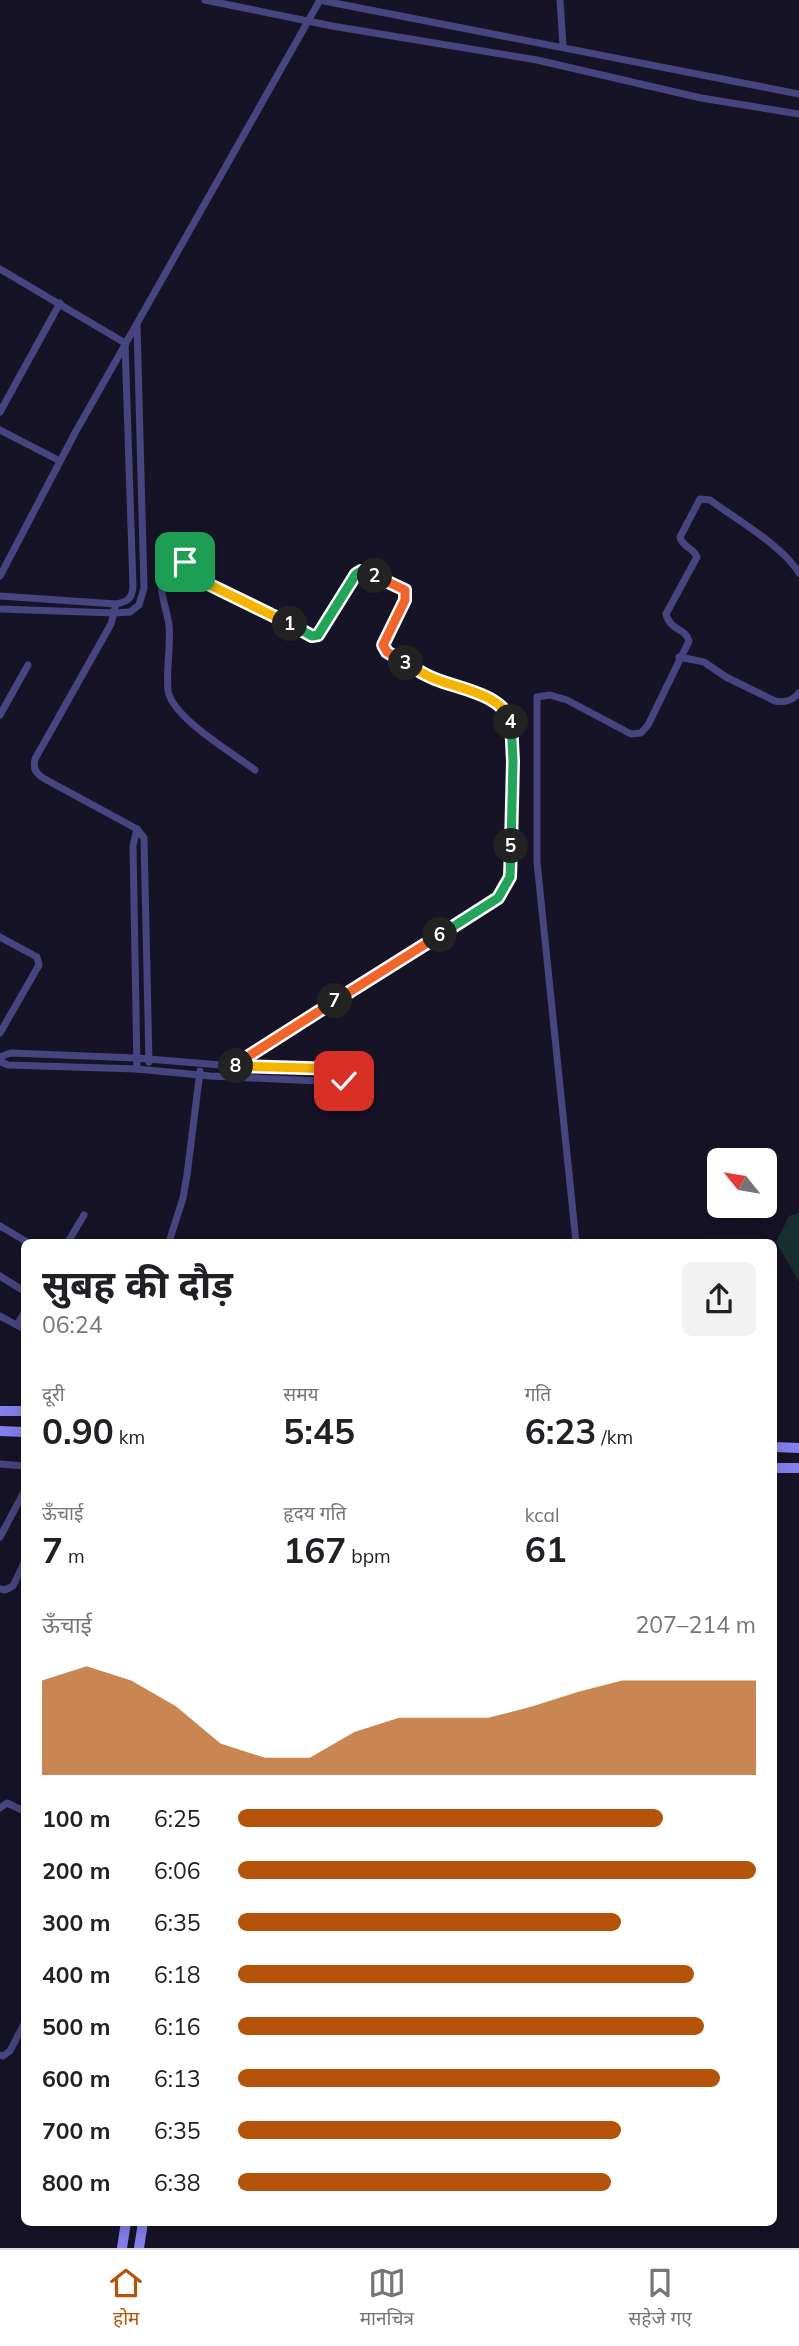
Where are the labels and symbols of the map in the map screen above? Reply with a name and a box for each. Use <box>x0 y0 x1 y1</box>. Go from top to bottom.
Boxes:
pin <box>155 532 215 592</box>
pin: 2 <box>358 558 392 594</box>
pin: 1 <box>272 606 308 642</box>
pin: 3 <box>388 646 424 680</box>
pin: 4 <box>494 704 528 740</box>
pin: 5 <box>494 828 528 864</box>
pin: 6 <box>422 918 458 953</box>
pin: 7 <box>318 984 352 1018</box>
pin: 8 <box>218 1048 254 1084</box>
pin <box>314 1051 374 1111</box>
north arrow <box>707 1148 777 1218</box>

